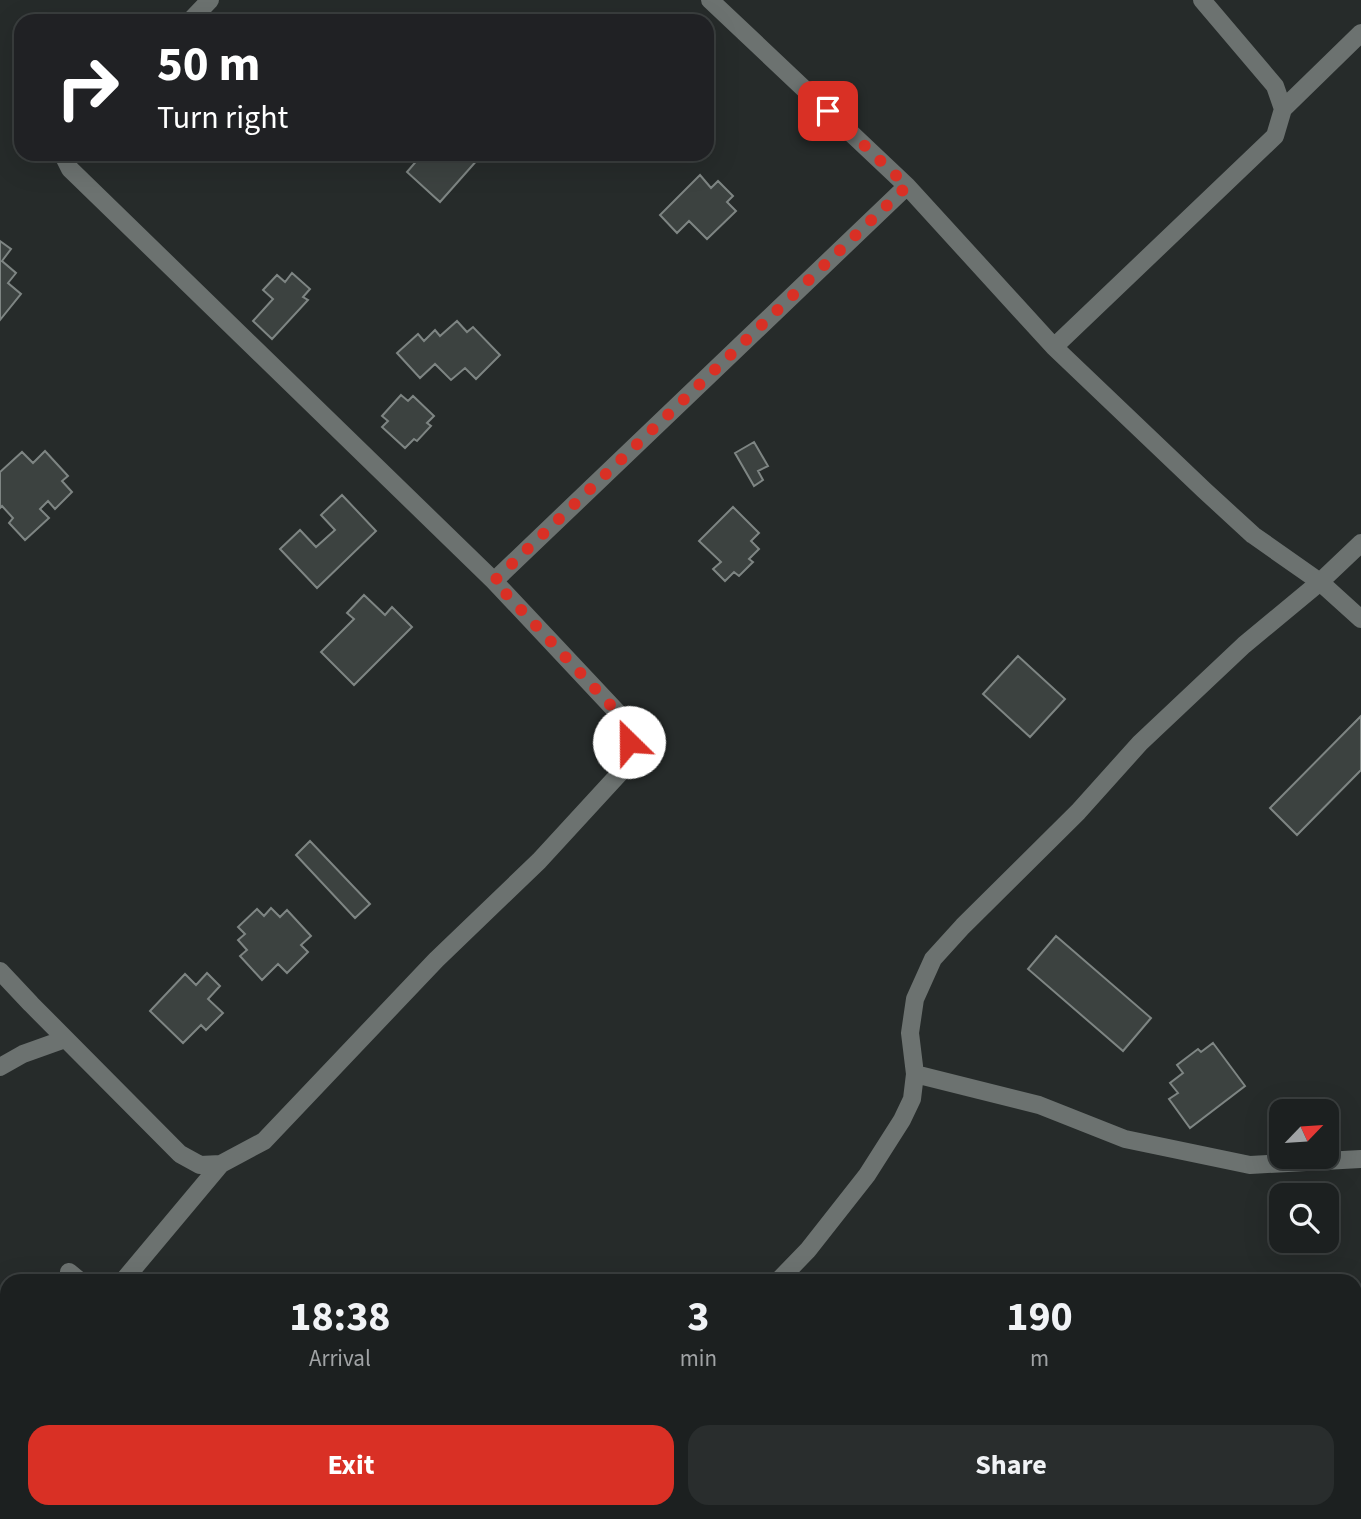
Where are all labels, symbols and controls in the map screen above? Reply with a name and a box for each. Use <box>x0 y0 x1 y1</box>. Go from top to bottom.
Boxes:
text: 50 m <box>157 30 261 100</box>
icon: right <box>42 42 133 133</box>
pin <box>798 81 858 141</box>
icon: arrive <box>809 92 847 130</box>
text: Turn right <box>157 95 288 141</box>
position arrow <box>592 705 666 779</box>
north arrow <box>1269 1099 1339 1169</box>
map controls <box>1269 1099 1339 1253</box>
button: search <box>1269 1183 1339 1253</box>
text: 18:38 <box>289 1287 391 1347</box>
text: 3 <box>687 1287 709 1347</box>
text: 190 <box>1006 1287 1073 1347</box>
text: Arrival <box>309 1342 371 1375</box>
text: min <box>680 1342 717 1375</box>
text: m <box>1030 1342 1049 1375</box>
button: Exit <box>28 1425 674 1505</box>
button: Share <box>688 1425 1334 1505</box>

